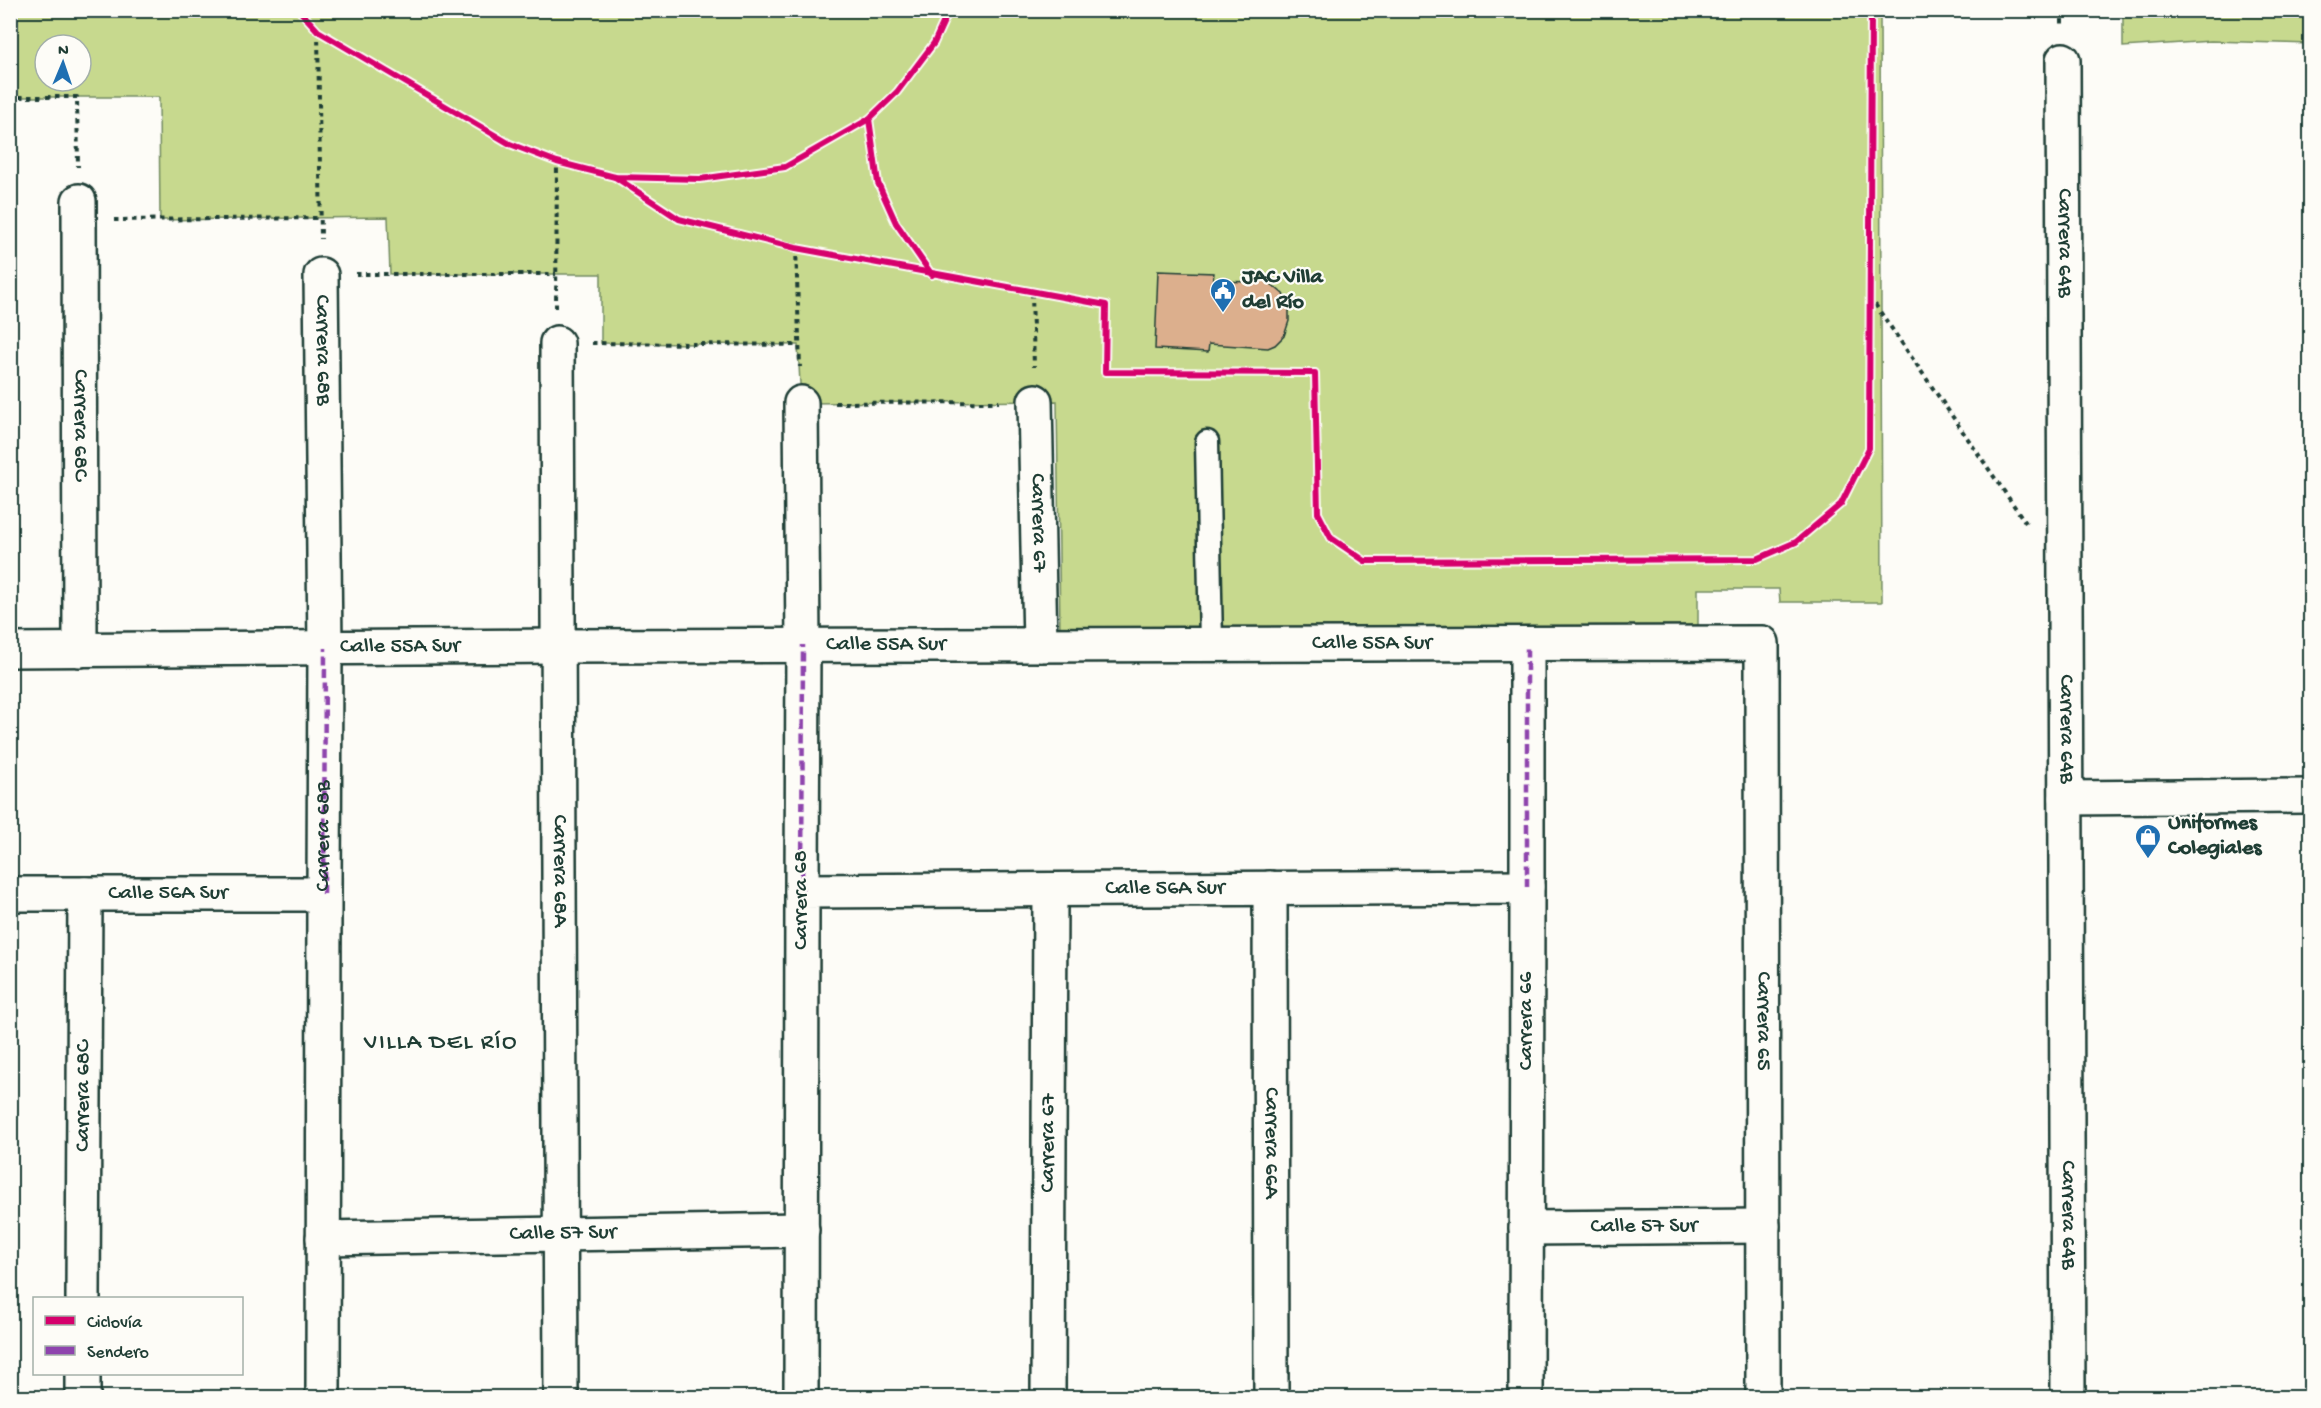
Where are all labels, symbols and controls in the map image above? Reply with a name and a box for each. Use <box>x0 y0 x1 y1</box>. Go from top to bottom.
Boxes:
north arrow <box>33 33 93 93</box>
text: N <box>58 42 70 61</box>
street label: Carrera 64B <box>2050 188 2077 298</box>
place label: JAC Villa del Río <box>1241 265 1324 316</box>
public building icon: JAC Villa del Río <box>1208 276 1238 314</box>
street label: Carrera 68B <box>308 294 335 406</box>
street label: Carrera 68C <box>66 369 93 483</box>
street label: Carrera 67 <box>1023 473 1052 573</box>
street label: Calle 55A Sur <box>1312 631 1434 657</box>
street label: Calle 55A Sur <box>826 632 948 658</box>
street label: Calle 55A Sur <box>340 634 462 661</box>
street label: Carrera 64B <box>2052 674 2079 784</box>
street label: Carrera 68B <box>311 780 337 891</box>
place label: Uniformes Colegiales <box>2167 811 2263 862</box>
street label: Carrera 68A <box>546 815 572 928</box>
shop icon: Uniformes Colegiales <box>2133 822 2163 860</box>
street label: Carrera 68 <box>789 850 815 950</box>
street label: Calle 56A Sur <box>1105 876 1227 902</box>
street label: Calle 56A Sur <box>108 881 230 907</box>
street label: Carrera 66 <box>1514 971 1540 1070</box>
street label: Carrera 65 <box>1749 971 1776 1071</box>
district label: VILLA DEL RÍO <box>363 1029 518 1058</box>
street label: Carrera 68C <box>71 1038 97 1152</box>
street label: Carrera 66A <box>1257 1087 1284 1200</box>
street label: Carrera 67 <box>1036 1093 1062 1193</box>
street label: Carrera 64B <box>2054 1160 2081 1270</box>
street label: Calle 57 Sur <box>1590 1214 1700 1240</box>
street label: Calle 57 Sur <box>509 1220 619 1248</box>
legend <box>33 1297 243 1375</box>
text: Ciclovía <box>87 1313 143 1334</box>
text: Sendero <box>87 1343 149 1364</box>

